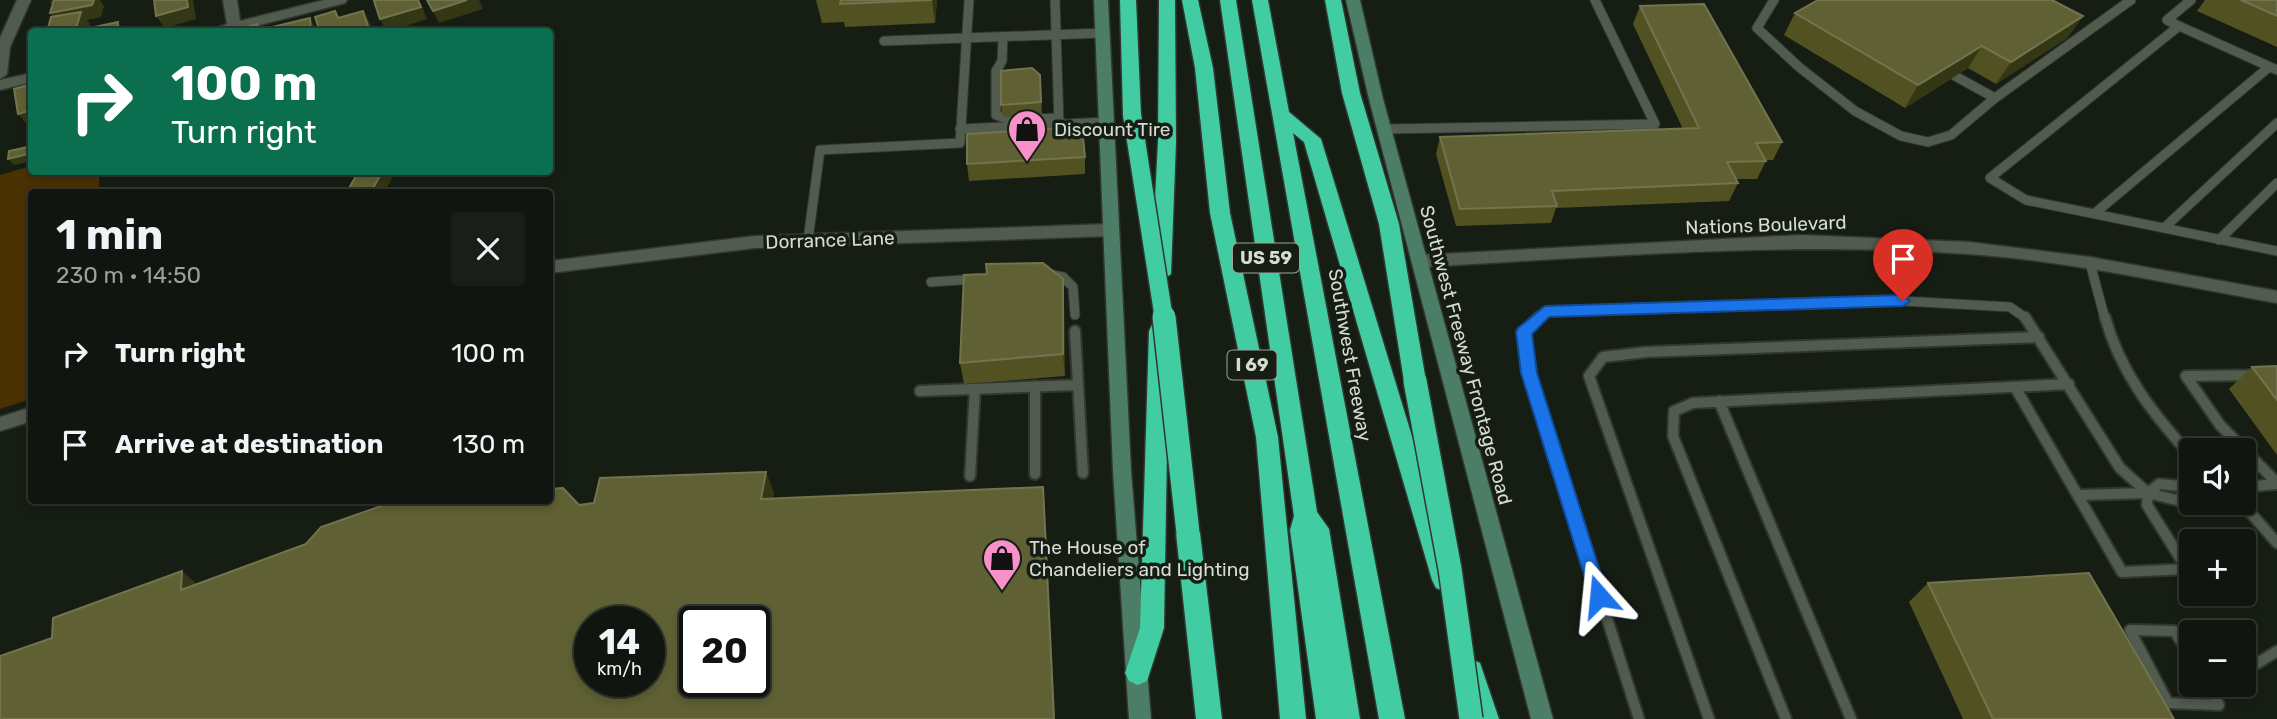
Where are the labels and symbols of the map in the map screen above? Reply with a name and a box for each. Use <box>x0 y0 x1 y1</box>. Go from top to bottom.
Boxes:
shop icon: Discount Tire <box>1006 108 1048 163</box>
place label: Discount Tire <box>1054 118 1170 141</box>
street label: Southwest Freeway Frontage Road <box>1415 203 1517 507</box>
street label: Nations Boulevard <box>1685 211 1847 239</box>
street label: Dorrance Lane <box>765 226 895 254</box>
pin <box>1873 229 1933 301</box>
road number: US 59 <box>1233 244 1299 272</box>
street label: Southwest Freeway <box>1323 267 1377 443</box>
road number: I 69 <box>1228 351 1276 380</box>
place label: The House of Chandeliers and Lighting <box>1029 536 1250 581</box>
shop icon: The House of Chandeliers and Lighting <box>981 537 1023 592</box>
position arrow <box>1562 559 1636 633</box>
speed limit sign: 20 <box>679 606 770 697</box>

